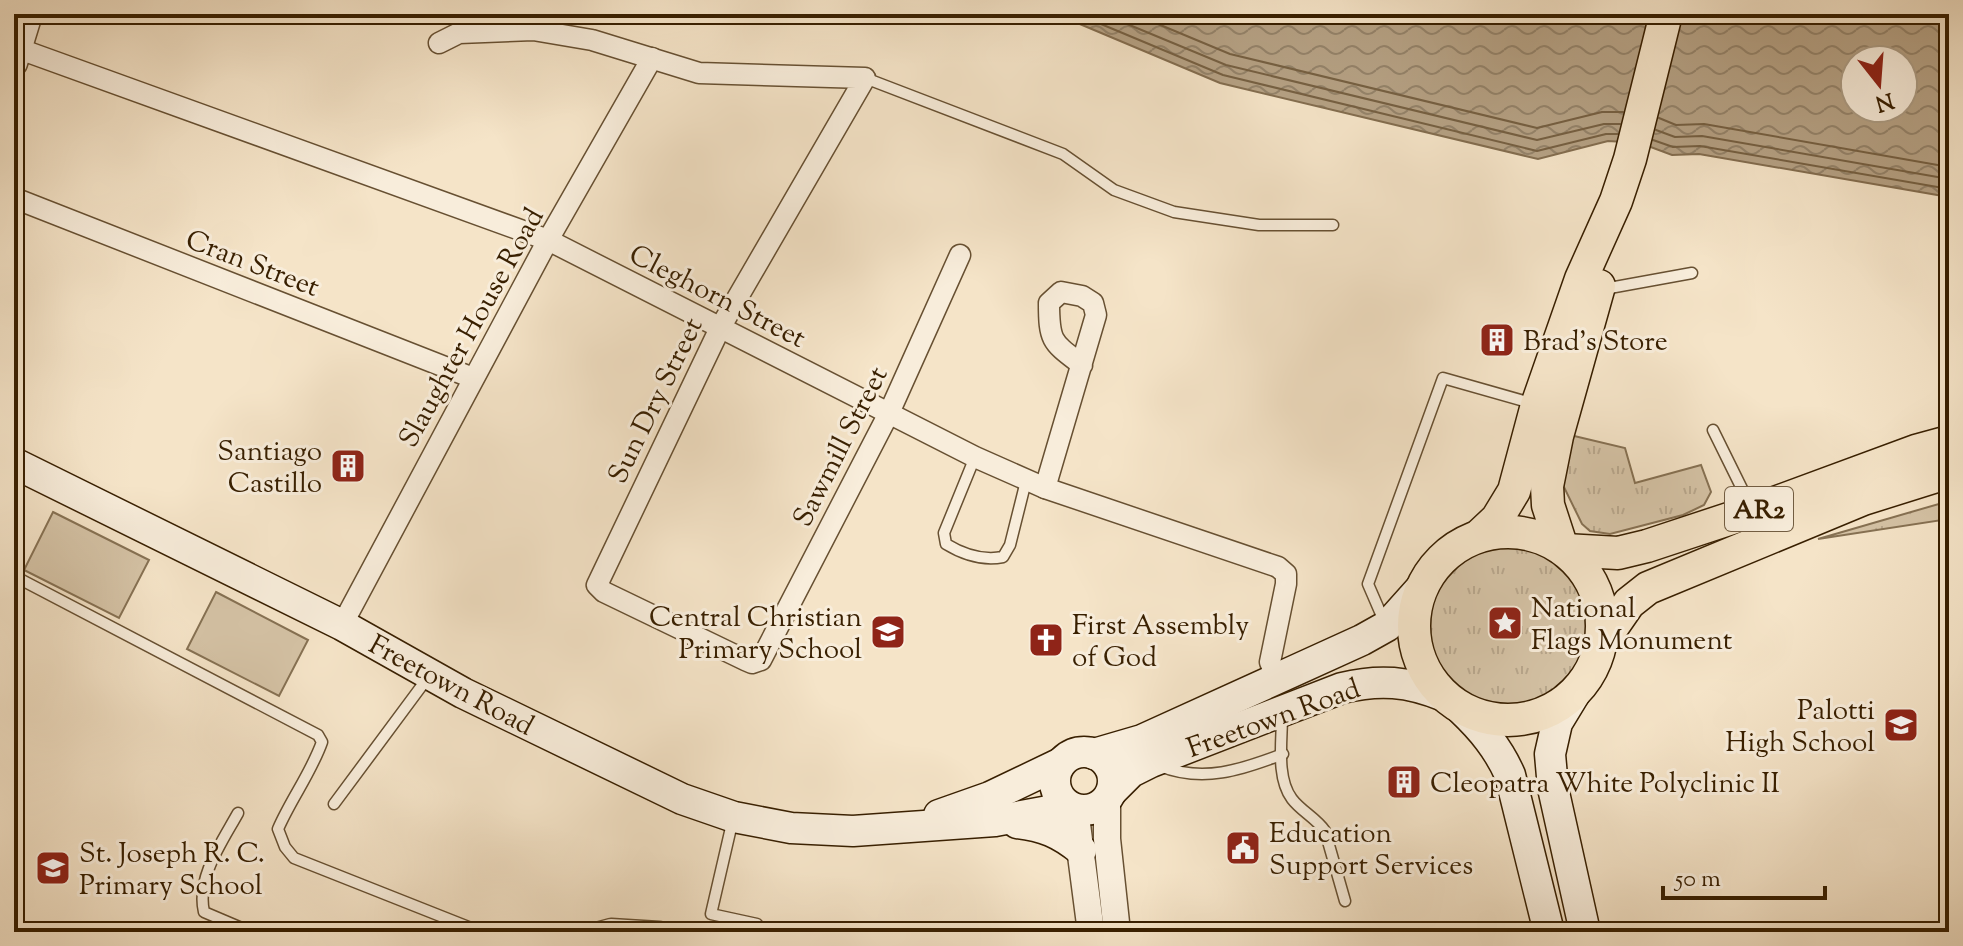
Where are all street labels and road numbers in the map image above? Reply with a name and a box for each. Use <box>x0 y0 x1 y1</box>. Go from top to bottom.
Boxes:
street label: Slaughter House Road <box>390 201 555 456</box>
street label: Cran Street <box>179 221 325 309</box>
street label: Cleghorn Street <box>621 236 812 360</box>
street label: Sun Dry Street <box>599 311 714 491</box>
street label: Sawmill Street <box>784 360 899 534</box>
road number: AR2 <box>1725 487 1793 531</box>
street label: Freetown Road <box>361 626 540 747</box>
street label: Freetown Road <box>1182 670 1367 770</box>

